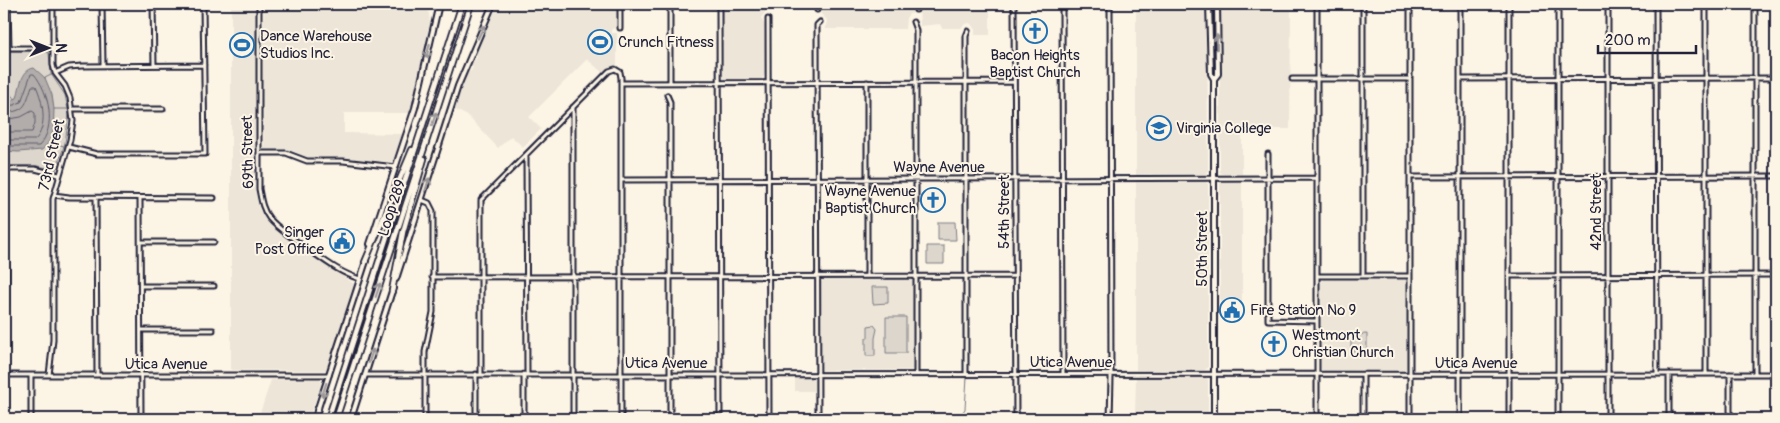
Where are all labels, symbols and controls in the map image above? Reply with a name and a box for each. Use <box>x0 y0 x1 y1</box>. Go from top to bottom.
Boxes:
church icon: Bacon Heights Baptist Church <box>1022 18 1048 44</box>
north arrow <box>22 22 72 72</box>
scale bar <box>1598 22 1695 54</box>
one-way arrow <box>476 25 486 40</box>
place label: Dance Warehouse Studios Inc. <box>260 27 372 63</box>
sports icon: Crunch Fitness <box>587 29 613 55</box>
text: 200 m <box>1605 31 1650 50</box>
sports icon: Dance Warehouse Studios Inc. <box>229 32 255 58</box>
place label: Crunch Fitness <box>618 33 714 52</box>
one-way arrow <box>1212 34 1222 50</box>
text: N <box>52 43 69 53</box>
one-way arrow <box>423 43 432 59</box>
place label: Bacon Heights Baptist Church <box>989 46 1081 82</box>
one-way arrow <box>430 111 439 127</box>
street label: 69th Street <box>238 114 258 189</box>
school or university icon: Virginia College <box>1146 115 1172 141</box>
street label: 73rd Street <box>35 117 70 193</box>
place label: Virginia College <box>1176 119 1272 138</box>
street label: Wayne Avenue <box>893 158 985 177</box>
street label: 42nd Street <box>1587 173 1606 250</box>
street label: 54th Street <box>995 174 1014 249</box>
street label: Loop 289 <box>374 177 410 239</box>
one-way arrow <box>422 177 432 193</box>
place label: Wayne Avenue Baptist Church <box>825 182 917 218</box>
church icon: Wayne Avenue Baptist Church <box>920 187 946 213</box>
street label: 50th Street <box>1193 210 1212 287</box>
place label: Singer Post Office <box>255 223 325 259</box>
public building icon: Singer Post Office <box>329 228 355 254</box>
one-way arrow <box>374 282 383 298</box>
public building icon: Fire Station No 9 <box>1219 297 1245 323</box>
place label: Fire Station No 9 <box>1250 301 1356 320</box>
place label: Westmont Christian Church <box>1292 326 1394 362</box>
church icon: Westmont Christian Church <box>1261 331 1287 357</box>
one-way arrow <box>367 349 376 364</box>
street label: Utica Avenue <box>1030 353 1113 372</box>
street label: Utica Avenue <box>625 354 708 373</box>
street label: Utica Avenue <box>1435 354 1518 373</box>
street label: Utica Avenue <box>125 355 208 374</box>
one-way arrow <box>318 382 328 398</box>

